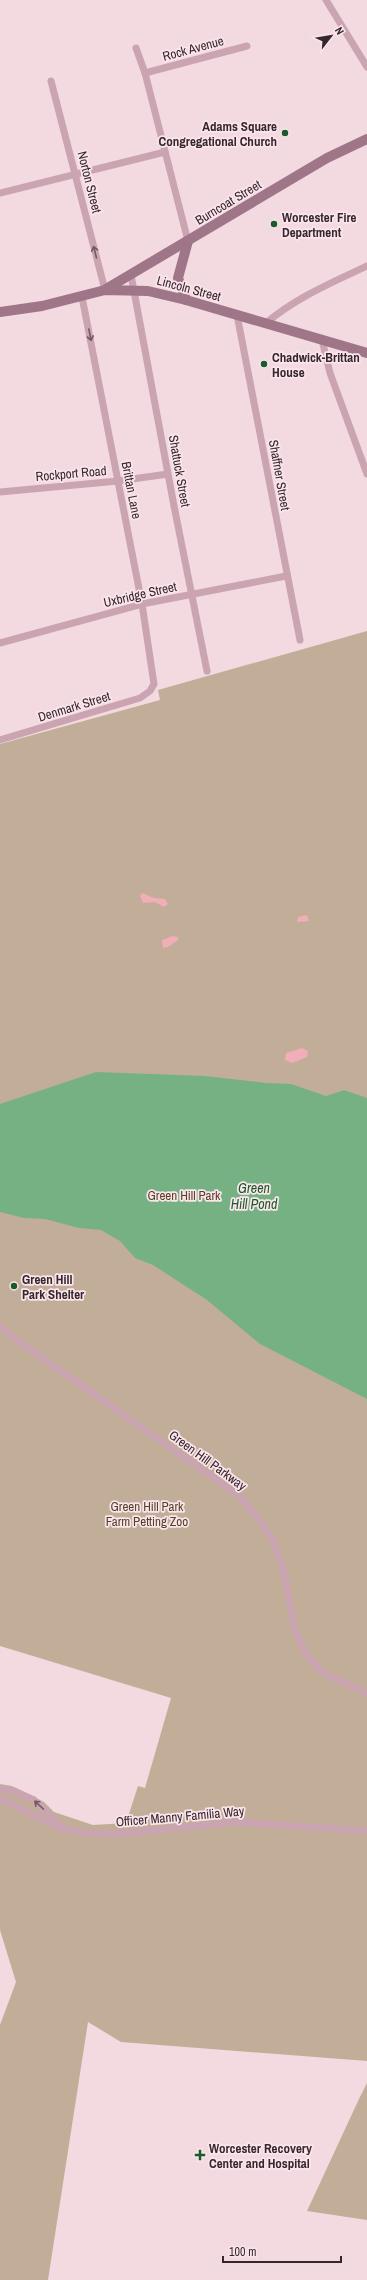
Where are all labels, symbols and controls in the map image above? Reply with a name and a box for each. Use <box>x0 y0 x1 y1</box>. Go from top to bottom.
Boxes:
north arrow <box>311 16 351 56</box>
text: N <box>332 24 347 37</box>
street label: Rock Avenue <box>161 32 226 65</box>
place label: Adams Square Congregational Church <box>159 118 277 150</box>
marker: Adams Square Congregational Church <box>280 128 290 138</box>
street label: Norton Street <box>74 149 105 215</box>
street label: Burncoat Street <box>192 176 264 229</box>
place label: Worcester Fire Department <box>282 209 357 241</box>
marker: Worcester Fire Department <box>269 219 279 229</box>
one-way arrow <box>91 246 98 259</box>
street label: Lincoln Street <box>155 272 223 305</box>
one-way arrow <box>86 328 94 341</box>
place label: Chadwick-Brittan House <box>272 349 360 381</box>
marker: Chadwick-Brittan House <box>259 359 269 369</box>
street label: Shattuck Street <box>165 434 194 508</box>
street label: Shaffner Street <box>265 438 294 512</box>
street label: Brittan Lane <box>118 460 145 520</box>
street label: Rockport Road <box>35 462 107 485</box>
street label: Uxbridge Street <box>102 578 178 611</box>
street label: Denmark Street <box>36 687 112 726</box>
water label: Green Hill Pond <box>231 1179 278 1213</box>
park label: Green Hill Park <box>148 1187 221 1204</box>
place label: Green Hill Park Shelter <box>22 1271 85 1303</box>
marker: Green Hill Park Shelter <box>9 1281 19 1291</box>
street label: Green Hill Parkway <box>166 1427 250 1495</box>
park label: Green Hill Park Farm Petting Zoo <box>106 1498 188 1530</box>
one-way arrow <box>33 1800 44 1809</box>
street label: Officer Manny Familia Way <box>115 1802 246 1831</box>
place label: Worcester Recovery Center and Hospital <box>209 2140 312 2172</box>
marker: Worcester Recovery Center and Hospital <box>194 2149 206 2161</box>
scale bar <box>223 2238 341 2264</box>
text: 100 m <box>229 2244 256 2260</box>

